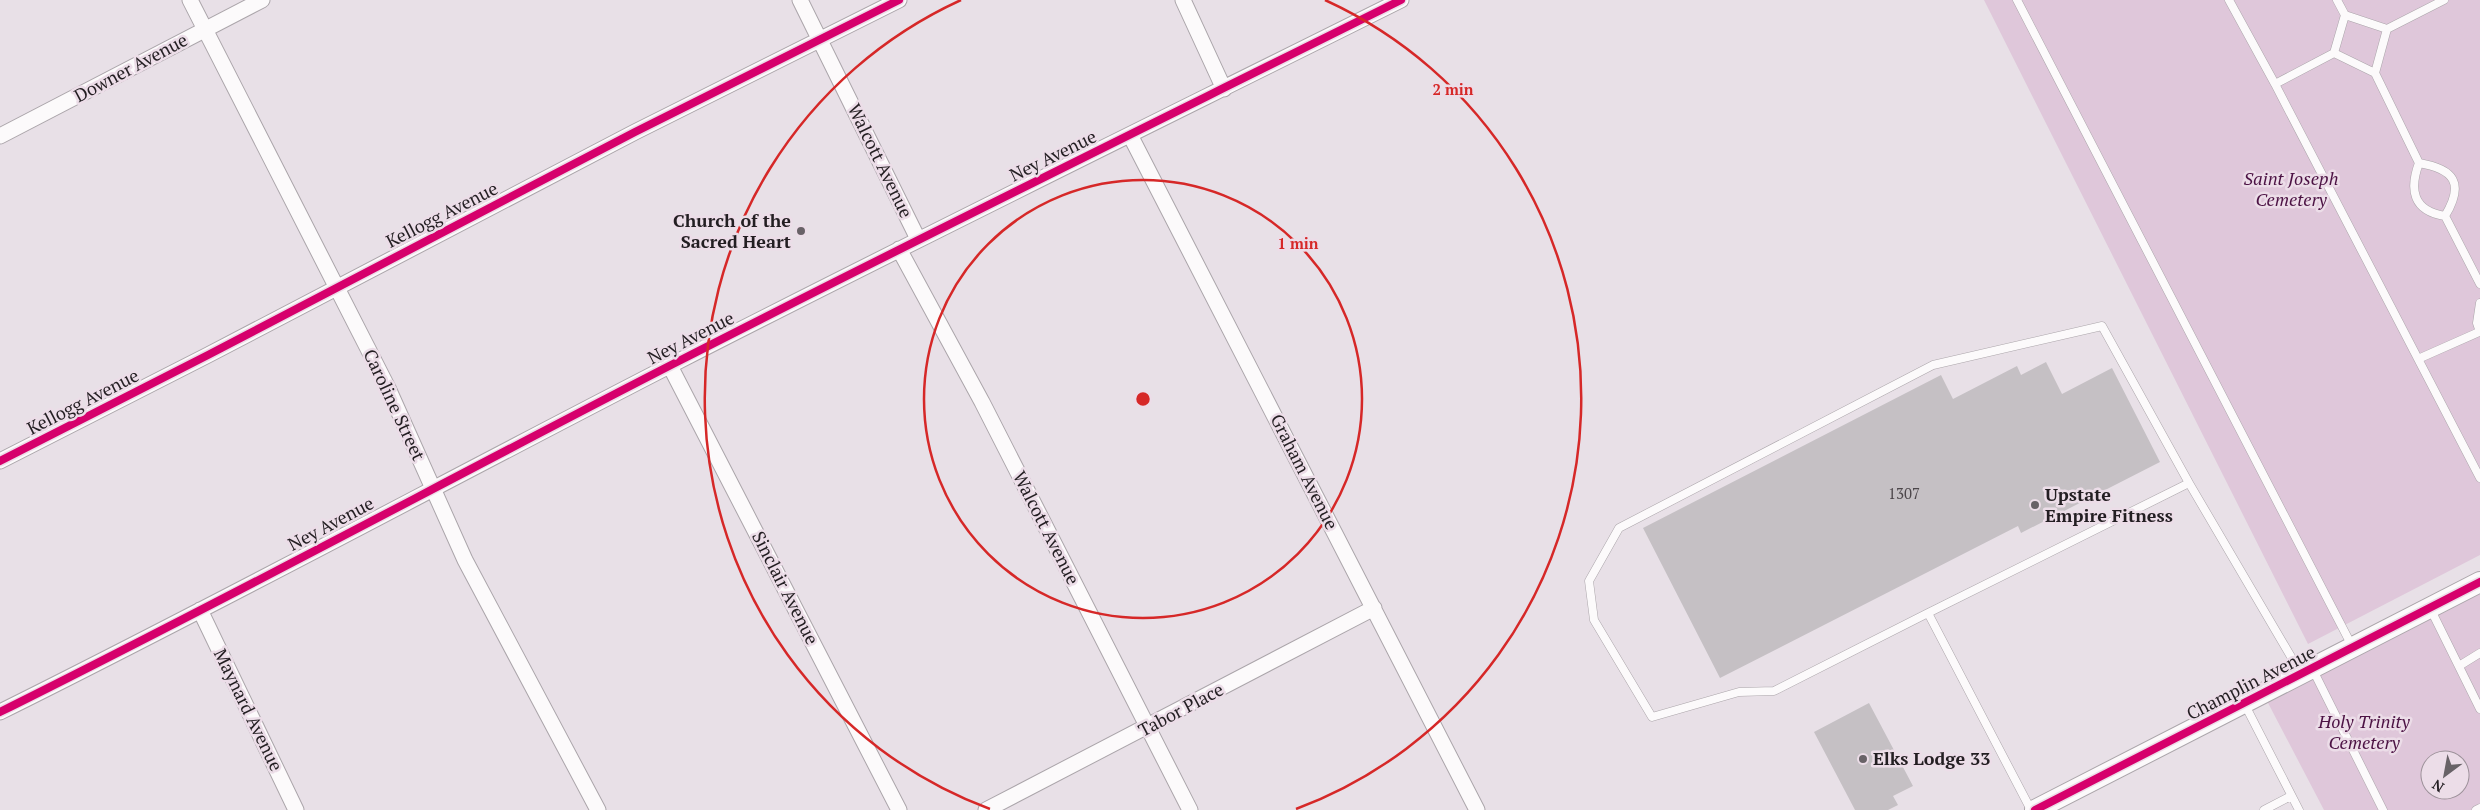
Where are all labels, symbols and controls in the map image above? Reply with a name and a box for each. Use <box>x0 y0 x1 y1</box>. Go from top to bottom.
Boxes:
street label: Downer Avenue <box>70 27 191 107</box>
text: 2 min <box>1432 79 1474 99</box>
street label: Walcott Avenue <box>843 99 919 222</box>
street label: Ney Avenue <box>1005 124 1100 186</box>
park label: Saint Joseph Cemetery <box>2244 166 2338 211</box>
street label: Kellogg Avenue <box>382 176 502 253</box>
place label: Church of the Sacred Heart <box>673 208 791 253</box>
marker: Church of the Sacred Heart <box>795 225 807 237</box>
text: 1 min <box>1277 233 1319 253</box>
street label: Ney Avenue <box>643 305 738 369</box>
street label: Caroline Street <box>359 345 431 465</box>
street label: Kellogg Avenue <box>23 363 143 440</box>
centre of rings <box>1134 390 1152 408</box>
street label: Graham Avenue <box>1265 410 1344 533</box>
street label: Walcott Avenue <box>1008 467 1086 588</box>
place label: Upstate Empire Fitness <box>2045 482 2173 527</box>
house number: 1307 <box>1888 483 1920 503</box>
street label: Ney Avenue <box>283 490 378 556</box>
marker: Upstate Empire Fitness <box>2029 499 2041 511</box>
street label: Sinclair Avenue <box>747 527 825 648</box>
street label: Champlin Avenue <box>2182 639 2319 725</box>
street label: Maynard Avenue <box>209 644 289 775</box>
street label: Tabor Place <box>1134 677 1227 742</box>
park label: Holy Trinity Cemetery <box>2317 709 2411 754</box>
place label: Elks Lodge 33 <box>1873 746 1990 770</box>
north arrow <box>2420 750 2470 800</box>
marker: Elks Lodge 33 <box>1857 753 1869 765</box>
text: N <box>2428 775 2447 797</box>

